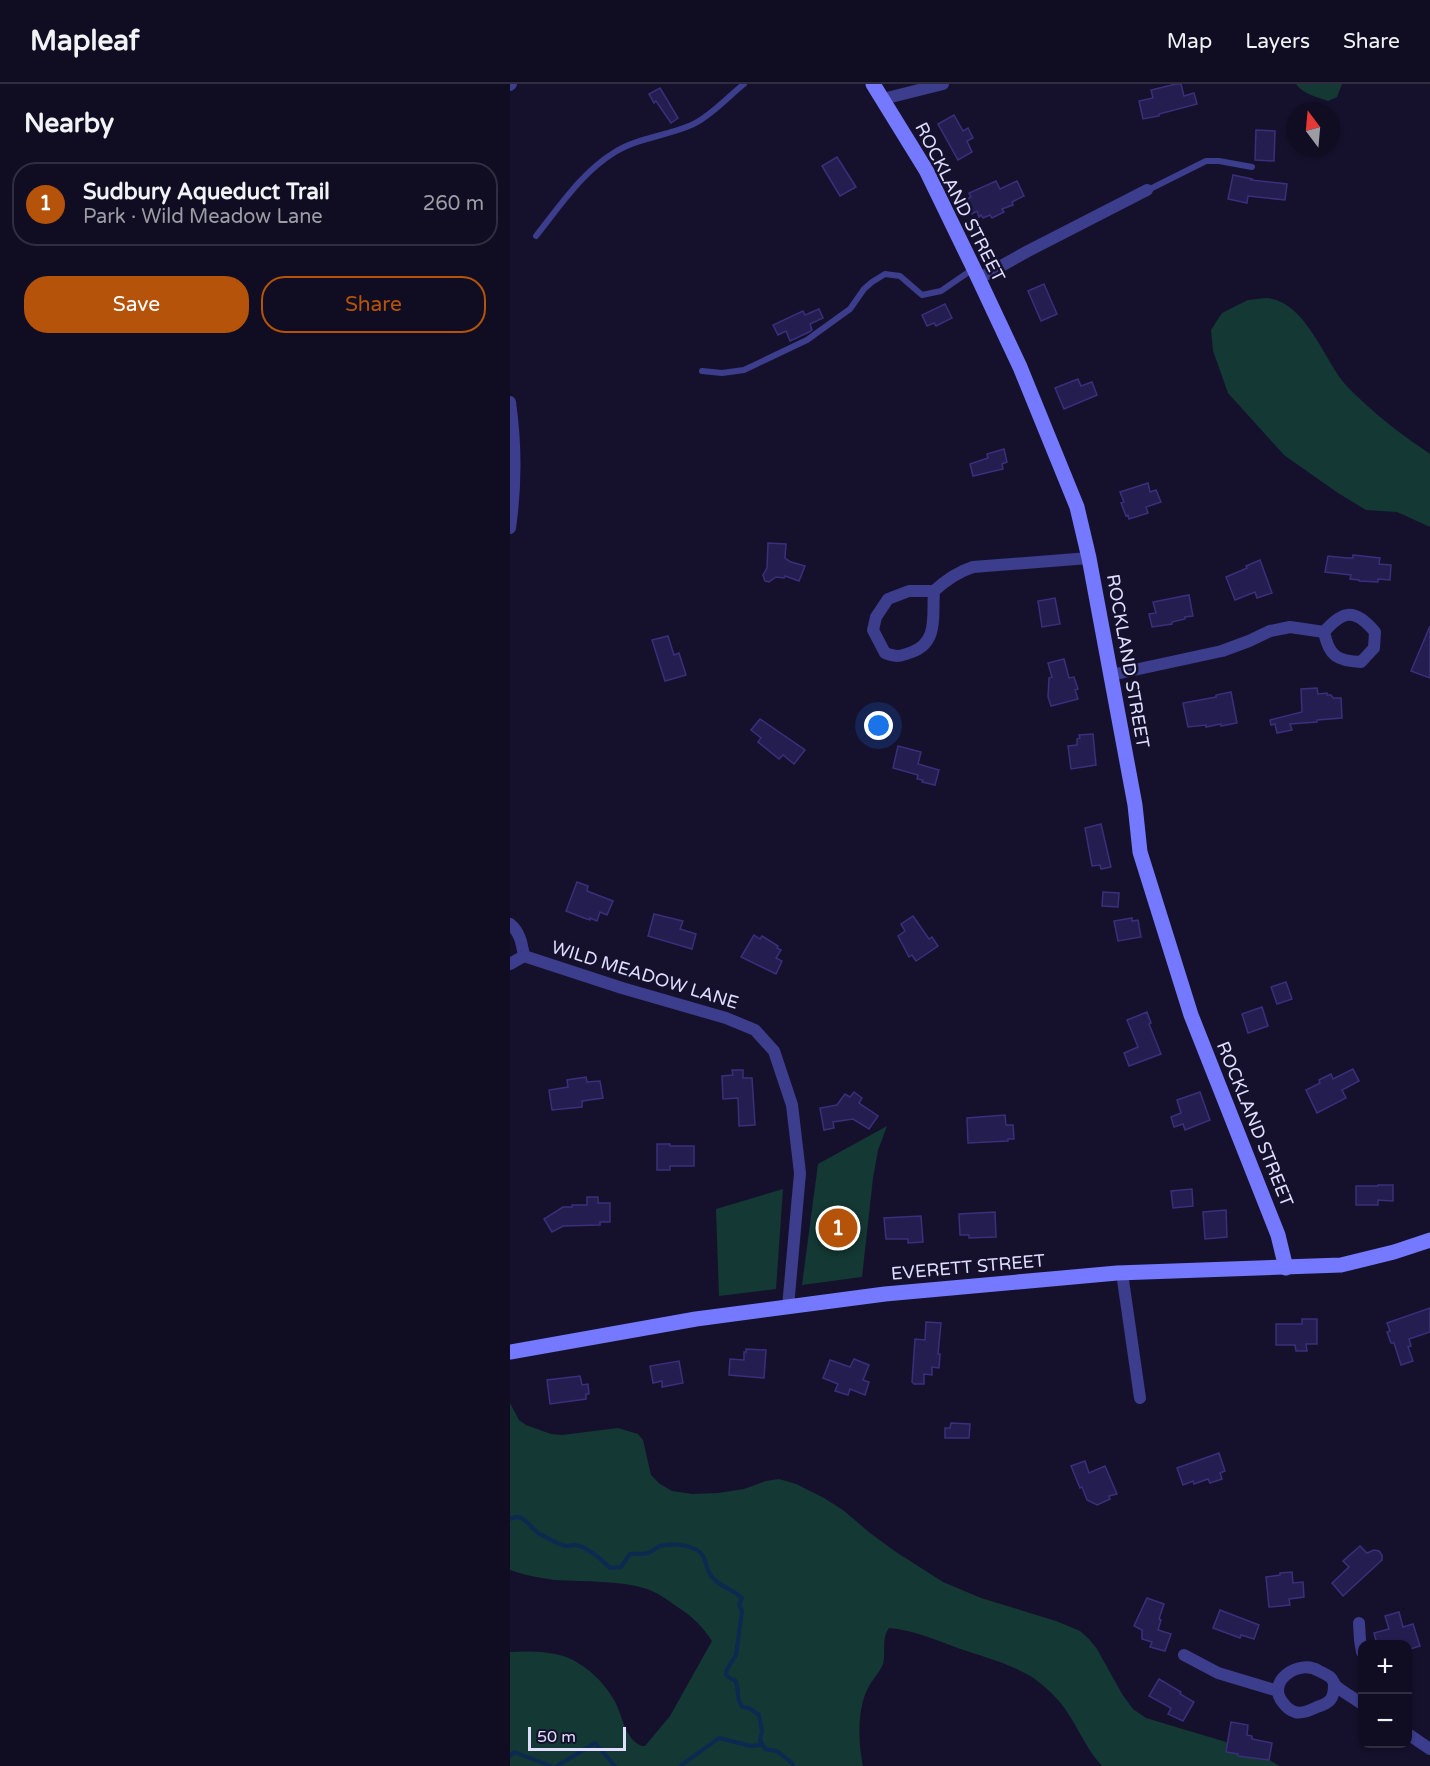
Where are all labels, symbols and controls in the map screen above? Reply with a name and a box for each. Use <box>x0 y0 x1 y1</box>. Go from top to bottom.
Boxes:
text: Mapleaf <box>30 24 139 58</box>
text: Map <box>1167 29 1212 54</box>
text: Layers <box>1245 29 1310 54</box>
text: Share <box>1343 29 1400 54</box>
north arrow <box>1286 102 1340 156</box>
text: Nearby <box>24 108 114 139</box>
street label: ROCKLAND STREET <box>910 118 1010 286</box>
text: Sudbury Aqueduct Trail <box>83 179 330 205</box>
text: 1 <box>39 192 52 216</box>
text: 260 m <box>423 192 484 216</box>
text: Park · Wild Meadow Lane <box>83 205 323 229</box>
button: Save <box>24 276 249 333</box>
button: Share <box>261 276 486 333</box>
street label: ROCKLAND STREET <box>1102 572 1154 750</box>
your location <box>864 711 893 740</box>
street label: WILD MEADOW LANE <box>549 936 741 1014</box>
street label: ROCKLAND STREET <box>1212 1038 1298 1210</box>
pin: 1 <box>818 1206 858 1250</box>
street label: EVERETT STREET <box>890 1249 1046 1285</box>
map controls <box>1358 1640 1412 1748</box>
button: + <box>1358 1640 1412 1694</box>
button: − <box>1358 1694 1412 1748</box>
scale bar <box>528 1724 626 1752</box>
text: 50 m <box>537 1727 576 1747</box>

